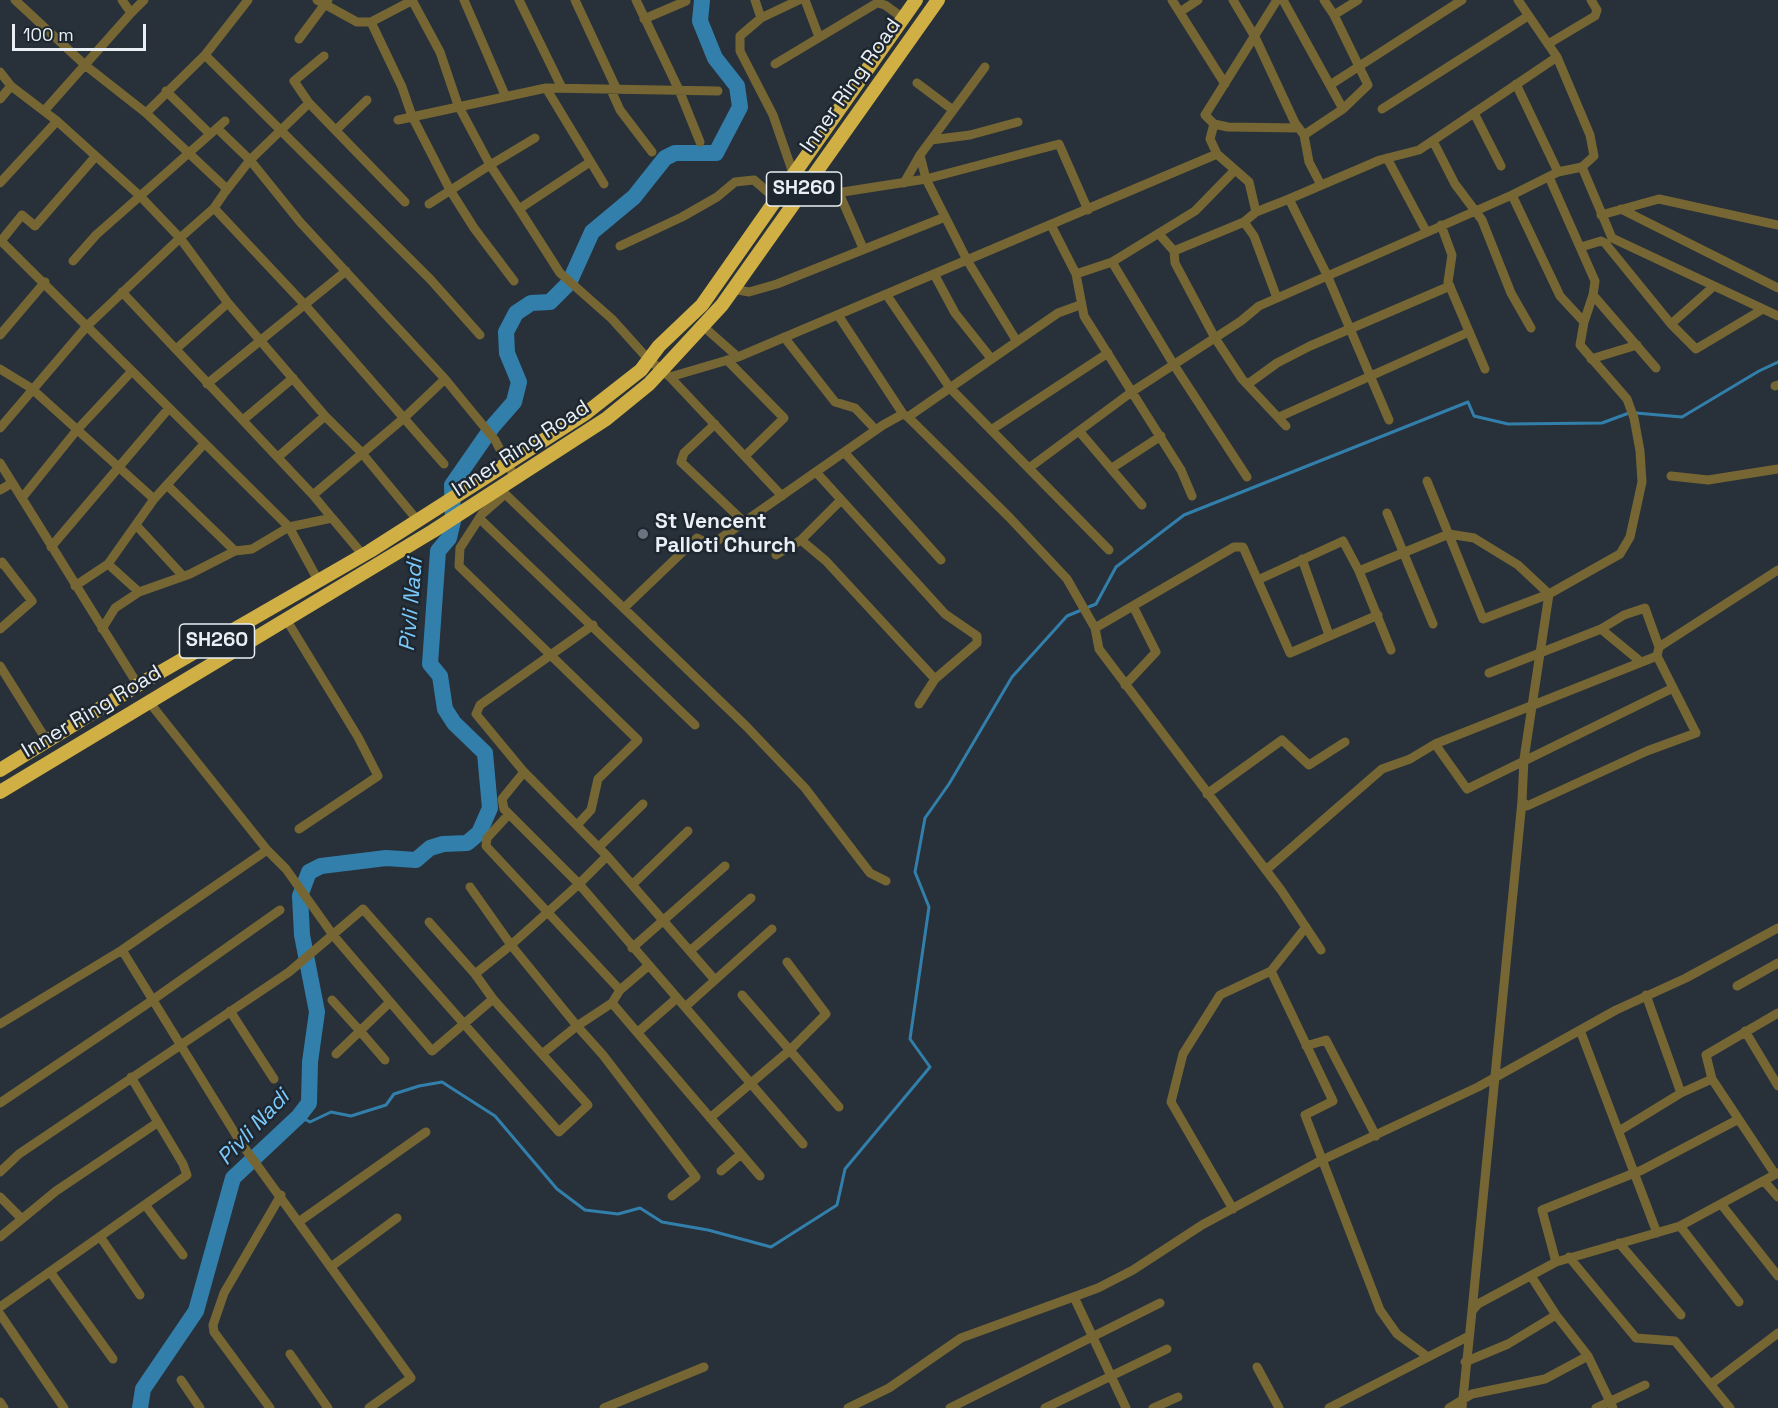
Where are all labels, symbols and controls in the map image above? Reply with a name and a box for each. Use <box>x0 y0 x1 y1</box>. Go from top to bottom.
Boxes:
scale bar <box>15 12 148 50</box>
street label: Inner Ring Road <box>795 14 907 158</box>
text: 100 m <box>23 23 74 46</box>
road number: SH260 <box>766 172 842 206</box>
street label: Inner Ring Road <box>448 395 594 503</box>
place label: St Vencent Palloti Church <box>655 509 796 559</box>
marker: St Vencent Palloti Church <box>636 527 650 541</box>
water label: Pivli Nadi <box>395 557 429 653</box>
road number: SH260 <box>180 624 254 658</box>
street label: Inner Ring Road <box>18 660 166 764</box>
water label: Pivli Nadi <box>212 1085 296 1171</box>

